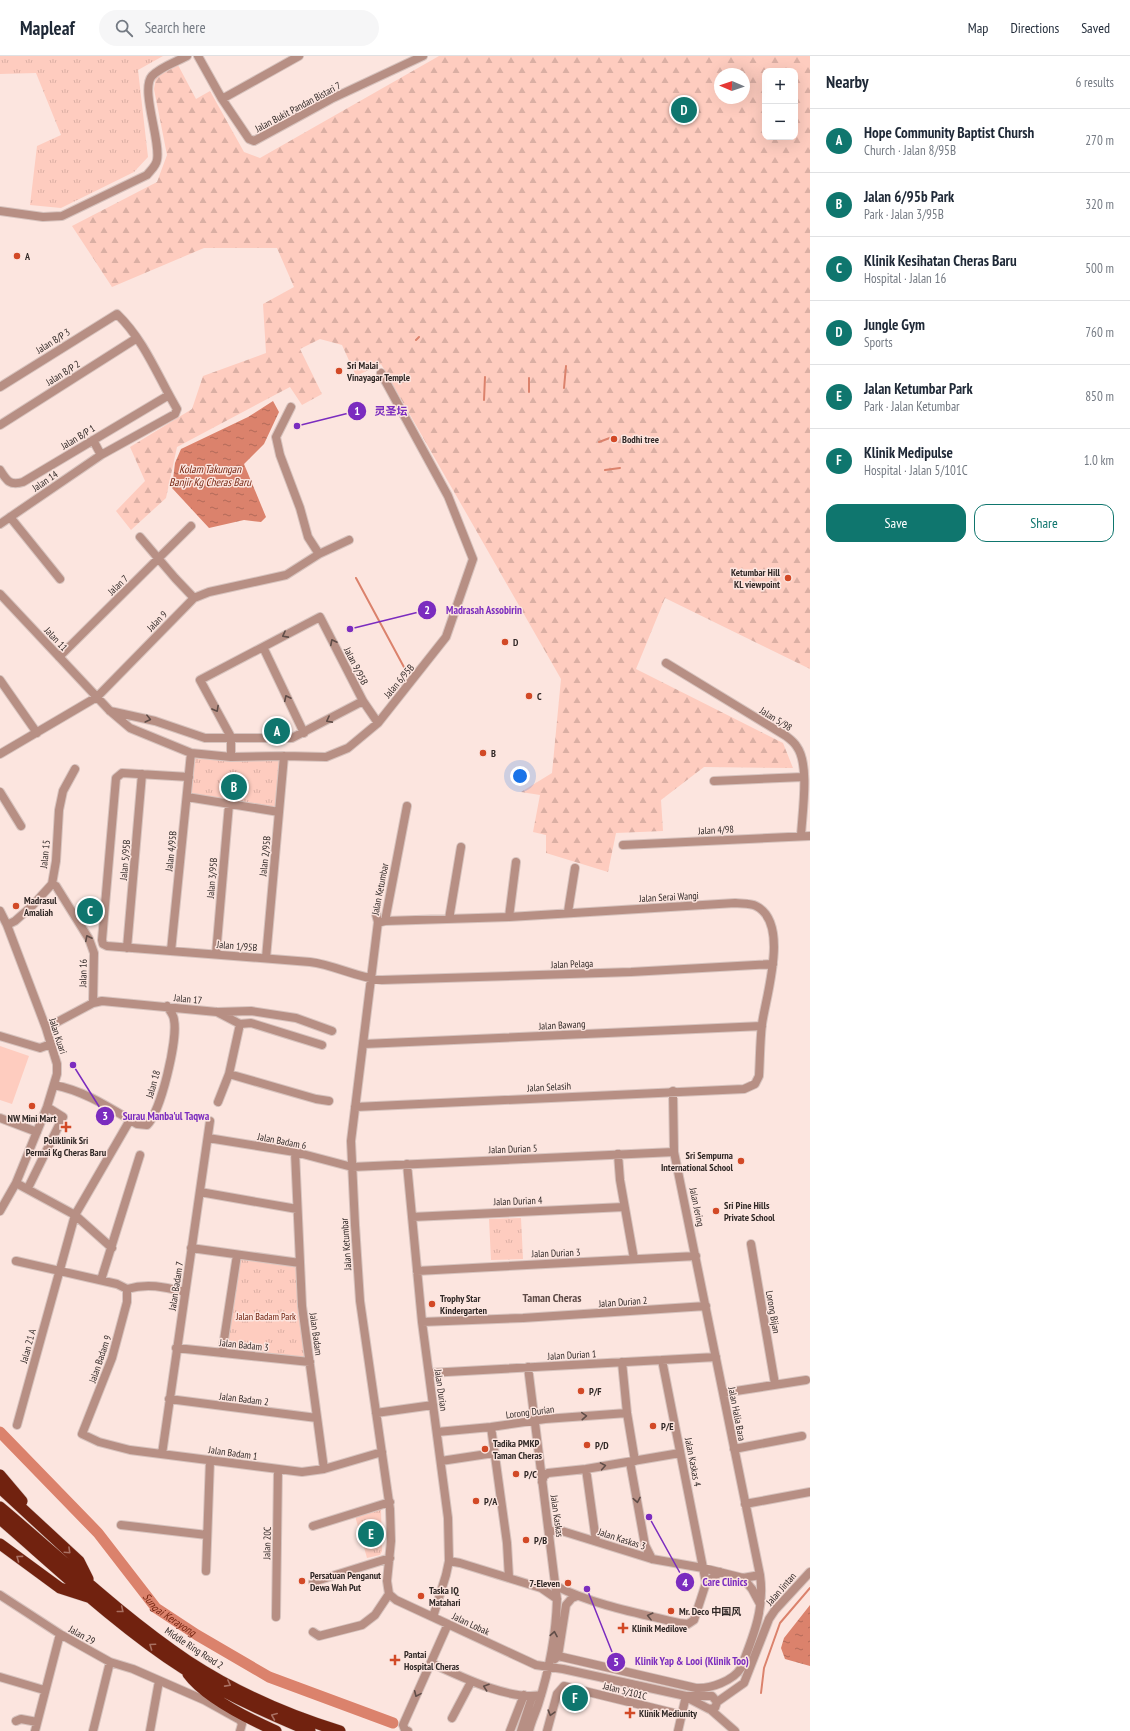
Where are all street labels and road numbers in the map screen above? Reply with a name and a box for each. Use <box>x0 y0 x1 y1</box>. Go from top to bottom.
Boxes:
street label: Jalan Bukit Pandan Bistari 7 <box>252 79 343 136</box>
street label: Jalan B/P 3 <box>33 325 72 357</box>
street label: Jalan B/P 2 <box>43 357 82 389</box>
street label: Jalan B/P 1 <box>58 422 98 453</box>
street label: Jalan 14 <box>29 467 61 495</box>
street label: Jalan 7 <box>104 572 131 599</box>
street label: Jalan 9 <box>143 608 170 635</box>
street label: Jalan 11 <box>41 624 70 654</box>
street label: Jalan 9/95B <box>341 644 371 687</box>
street label: Jalan 6/95B <box>380 661 417 701</box>
street label: Jalan 5/98 <box>757 703 795 734</box>
street label: Jalan 4/98 <box>697 823 734 837</box>
street label: Jalan 4/95B <box>162 830 180 873</box>
street label: Jalan 2/95B <box>256 835 274 878</box>
street label: Jalan 15 <box>37 839 53 870</box>
street label: Jalan 5/95B <box>117 839 133 882</box>
street label: Jalan 3/95B <box>204 857 220 900</box>
street label: Jalan Ketumbar <box>368 862 391 917</box>
street label: Jalan Serai Wangi <box>638 889 699 905</box>
street label: Jalan 1/95B <box>215 938 258 954</box>
street label: Jalan Pelaga <box>550 957 593 971</box>
street label: Jalan 16 <box>76 958 90 988</box>
street label: Jalan 17 <box>172 991 203 1007</box>
street label: Jalan Kuari <box>46 1015 70 1056</box>
street label: Jalan Bawang <box>537 1017 586 1033</box>
street label: Jalan 18 <box>143 1069 163 1100</box>
street label: Jalan Selasih <box>526 1079 571 1095</box>
street label: Jalan Badam 6 <box>256 1130 308 1152</box>
street label: Jalan Durian 5 <box>487 1142 538 1156</box>
street label: Jalan Jering <box>686 1185 707 1228</box>
street label: Jalan Durian 4 <box>492 1194 543 1208</box>
street label: Jalan Ketumbar <box>338 1217 354 1272</box>
street label: Jalan Durian 3 <box>530 1246 581 1260</box>
street label: Jalan Badam 7 <box>166 1261 186 1312</box>
street label: Lorong Bijan <box>763 1290 783 1334</box>
street label: Jalan Durian 2 <box>597 1294 648 1310</box>
street label: Jalan Badam <box>306 1311 325 1356</box>
street label: Jalan 21 A <box>17 1327 39 1365</box>
street label: Jalan Badam 9 <box>85 1334 114 1385</box>
street label: Jalan Badam 3 <box>218 1336 269 1354</box>
street label: Jalan Durian 1 <box>546 1347 597 1363</box>
street label: Jalan Durian <box>431 1367 450 1412</box>
street label: Jalan Halia Bara <box>725 1385 749 1442</box>
street label: Jalan Badam 2 <box>218 1389 269 1408</box>
street label: Lorong Durian <box>505 1403 555 1421</box>
street label: Jalan Kaskas 4 <box>682 1436 704 1488</box>
street label: Jalan Badam 1 <box>207 1443 258 1463</box>
street label: Jalan Kaskas <box>547 1493 566 1539</box>
street label: Jalan Kaskas 3 <box>596 1525 647 1553</box>
street label: Jalan 20C <box>260 1526 274 1561</box>
street label: Jalan Jintan <box>763 1570 799 1609</box>
street label: Jalan Lobak <box>449 1609 492 1638</box>
street label: Jalan 29 <box>66 1622 98 1648</box>
street label: Middle Ring Road 2 <box>162 1624 226 1672</box>
street label: Jalan 5/101C <box>601 1679 649 1703</box>

